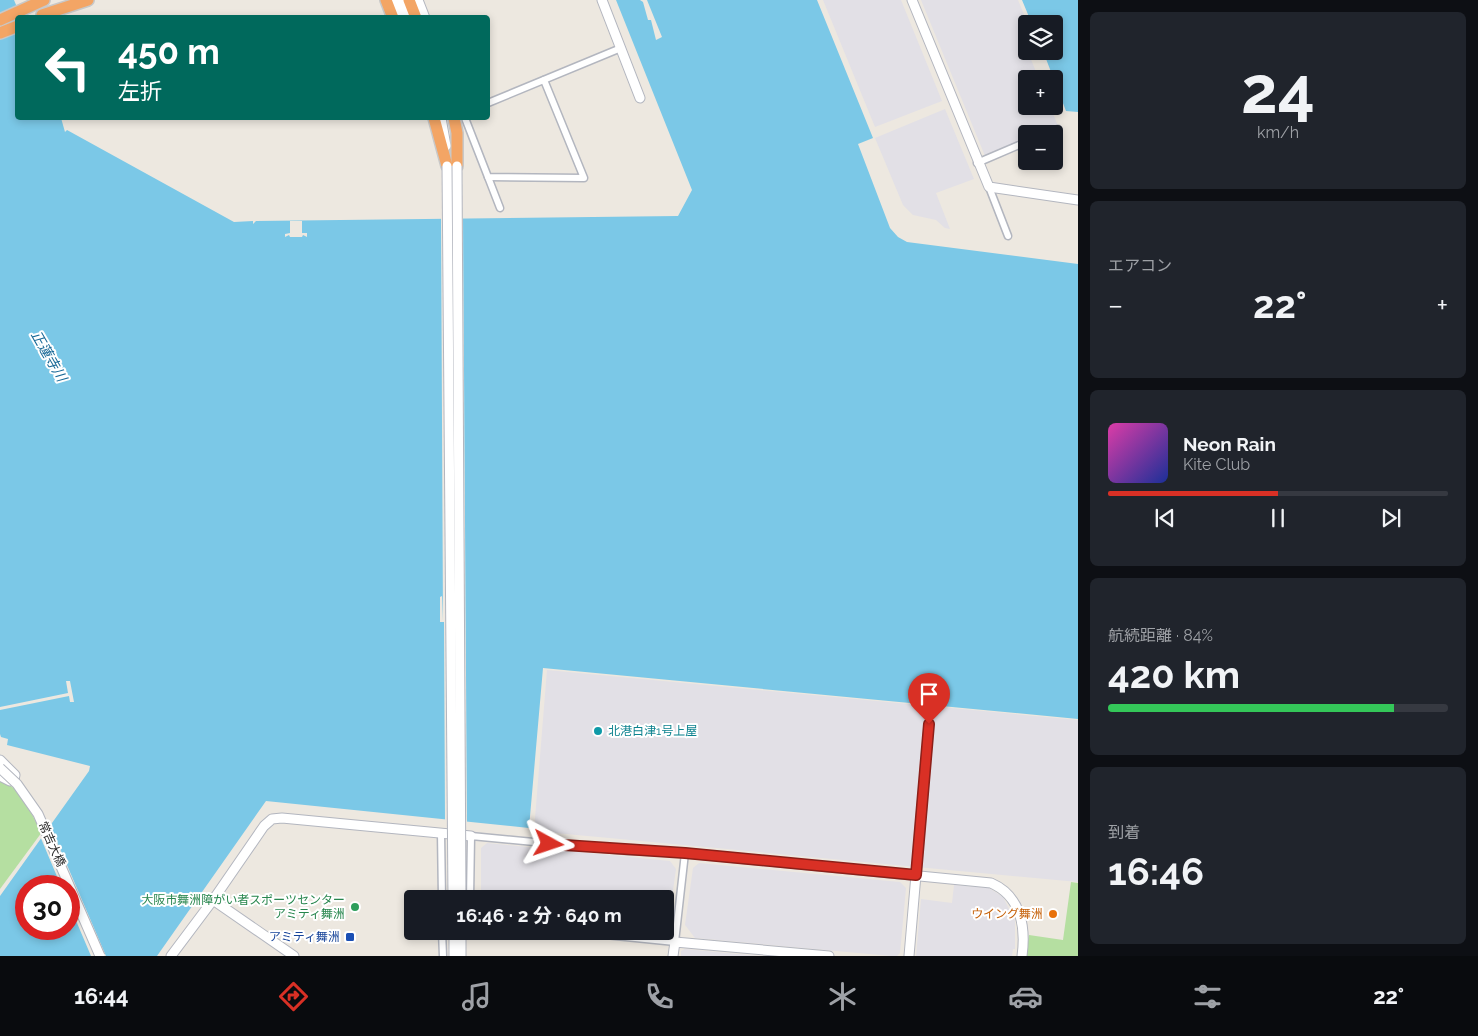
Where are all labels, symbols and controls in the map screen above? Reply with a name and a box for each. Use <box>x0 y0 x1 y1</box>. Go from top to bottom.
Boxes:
map controls <box>1018 15 1063 170</box>
button: layers <box>1018 15 1063 60</box>
text: 450 m <box>118 31 220 72</box>
icon: left <box>35 35 100 100</box>
text: 24 <box>1241 52 1315 128</box>
button: + <box>1018 70 1063 115</box>
text: 左折 <box>118 78 162 104</box>
text: km/h <box>1257 123 1299 142</box>
button: − <box>1018 125 1063 170</box>
text: エアコン <box>1108 256 1172 275</box>
text: 22° <box>1253 282 1306 327</box>
text: − <box>1108 289 1123 322</box>
text: + <box>1436 289 1448 322</box>
water label: 正蓮寺川 <box>28 328 71 386</box>
text: Neon Rain <box>1183 433 1276 455</box>
text: Kite Club <box>1183 455 1250 474</box>
icon: previous <box>1151 504 1179 532</box>
icon: pause <box>1264 504 1292 532</box>
icon: next <box>1377 504 1405 532</box>
text: 航続距離 · 84% <box>1108 626 1213 645</box>
text: 420 km <box>1108 652 1240 697</box>
pin <box>908 673 950 724</box>
icon: arrive <box>915 680 943 708</box>
place label: 北港白津1号上屋 <box>608 724 697 738</box>
marker: 北港白津1号上屋 <box>592 725 604 737</box>
position arrow <box>522 817 574 869</box>
street label: 常吉大橋 <box>36 819 68 869</box>
text: 到着 <box>1108 823 1140 842</box>
text: 16:46 <box>1108 849 1204 894</box>
speed limit sign: 30 <box>15 875 80 940</box>
place label: 大阪市舞洲障がい者スポーツセンター アミティ舞洲 <box>141 893 345 921</box>
marker: 大阪市舞洲障がい者スポーツセンター アミティ舞洲 <box>349 901 361 913</box>
text: 16:46 · 2 分 · 640 m <box>456 904 622 926</box>
place label: ウイング舞洲 <box>971 907 1043 921</box>
marker: ウイング舞洲 <box>1047 908 1059 920</box>
place label: アミティ舞洲 <box>269 930 340 944</box>
marker: アミティ舞洲 <box>344 931 356 943</box>
icon: directions <box>276 979 311 1014</box>
icon: music <box>459 979 494 1014</box>
icon: phone <box>642 979 677 1014</box>
icon: climate <box>825 979 860 1014</box>
icon: car <box>1008 979 1043 1014</box>
icon: filters <box>1190 979 1225 1014</box>
text: 16:44 <box>74 983 129 1009</box>
text: 22° <box>1373 983 1404 1009</box>

